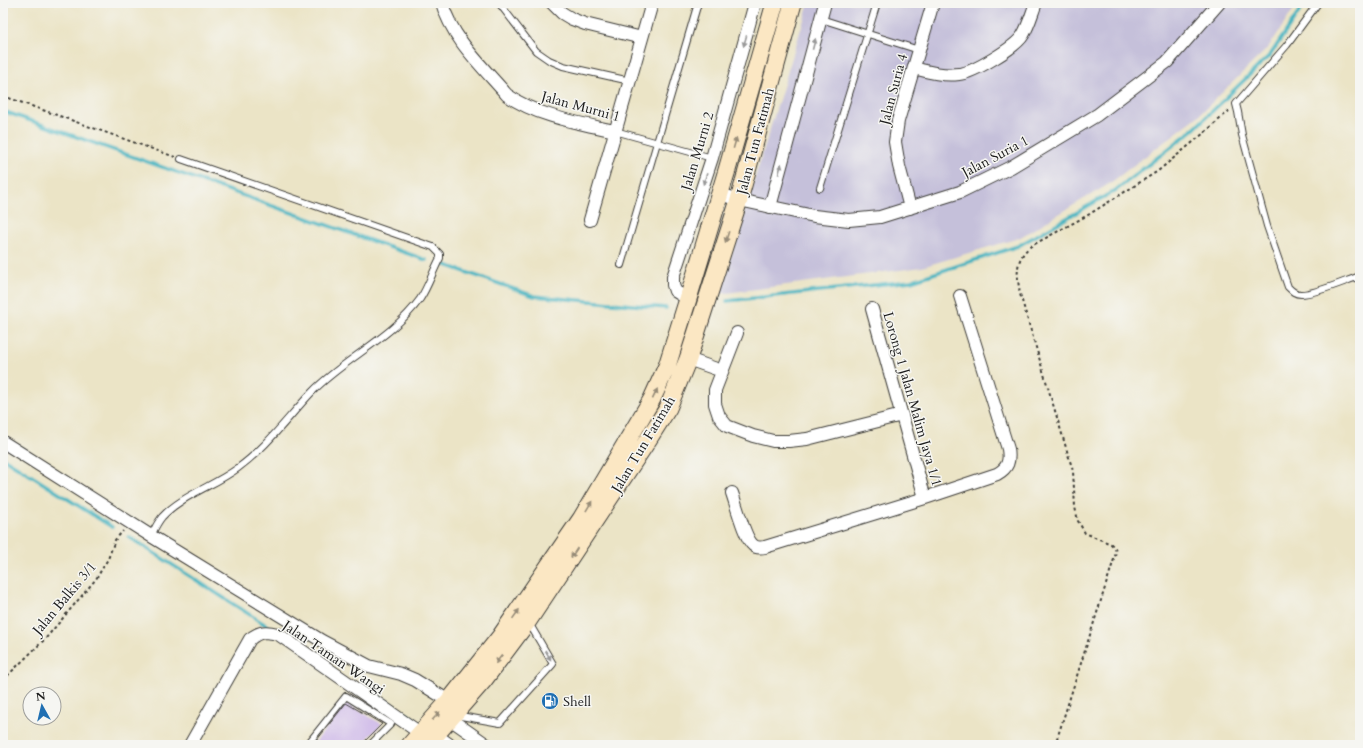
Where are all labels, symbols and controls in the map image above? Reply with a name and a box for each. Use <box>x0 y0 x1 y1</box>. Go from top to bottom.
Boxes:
one-way arrow <box>742 35 748 47</box>
one-way arrow <box>811 37 817 49</box>
street label: Jalan Suria 4 <box>874 51 912 129</box>
street label: Jalan Tun Fatimah <box>732 85 779 199</box>
street label: Jalan Murni 1 <box>537 86 622 126</box>
street label: Jalan Murni 2 <box>676 110 718 195</box>
street label: Jalan Suria 1 <box>957 131 1032 183</box>
one-way arrow <box>732 137 738 149</box>
one-way arrow <box>777 163 783 175</box>
one-way arrow <box>702 173 708 185</box>
one-way arrow <box>724 231 730 243</box>
street label: Lorong 1 Jalan Malim Jaya 1/1 <box>879 310 947 489</box>
one-way arrow <box>652 388 658 400</box>
street label: Jalan Tun Fatimah <box>606 392 680 498</box>
one-way arrow <box>585 500 592 512</box>
one-way arrow <box>570 547 577 559</box>
street label: Jalan Balkis 3/1 <box>27 558 101 640</box>
one-way arrow <box>512 608 520 619</box>
street label: Jalan Taman Wangi <box>277 615 389 699</box>
one-way arrow <box>544 649 551 661</box>
one-way arrow <box>495 654 504 665</box>
north arrow <box>22 686 62 726</box>
text: N <box>35 688 47 705</box>
fuel station icon: Shell <box>540 691 560 711</box>
place label: Shell <box>563 692 592 711</box>
one-way arrow <box>431 711 440 721</box>

